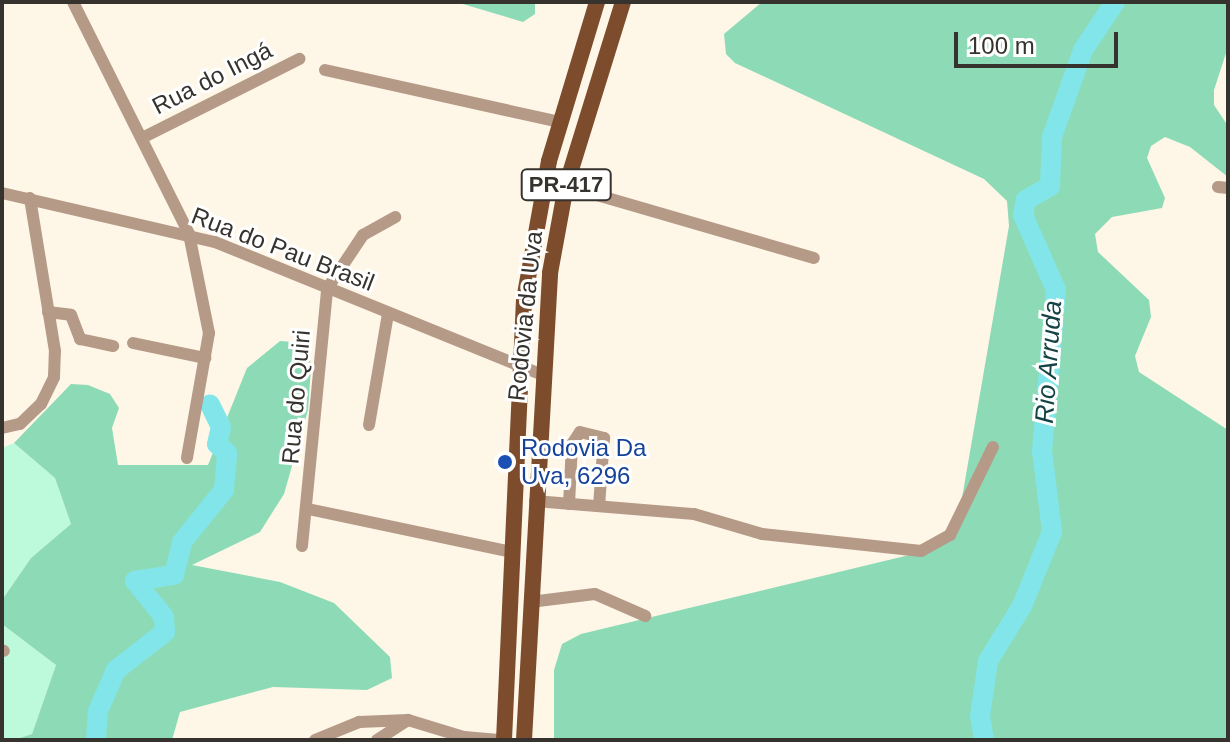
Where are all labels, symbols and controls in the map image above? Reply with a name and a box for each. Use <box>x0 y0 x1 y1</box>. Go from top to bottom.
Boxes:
scale bar <box>958 16 1122 66</box>
text: 100 m <box>968 32 1035 59</box>
street label: Rua do Ingá <box>147 35 277 121</box>
road number: PR-417 <box>520 167 612 203</box>
street label: Rua do Pau Brasil <box>188 201 378 297</box>
street label: Rodovia da Uva <box>502 230 548 402</box>
water label: Rio Arruda <box>1029 299 1069 425</box>
street label: Rua do Quiri <box>276 329 316 465</box>
place label: Rodovia Da Uva, 6296 <box>521 434 646 490</box>
marker: Rodovia Da Uva, 6296 <box>496 453 514 471</box>

